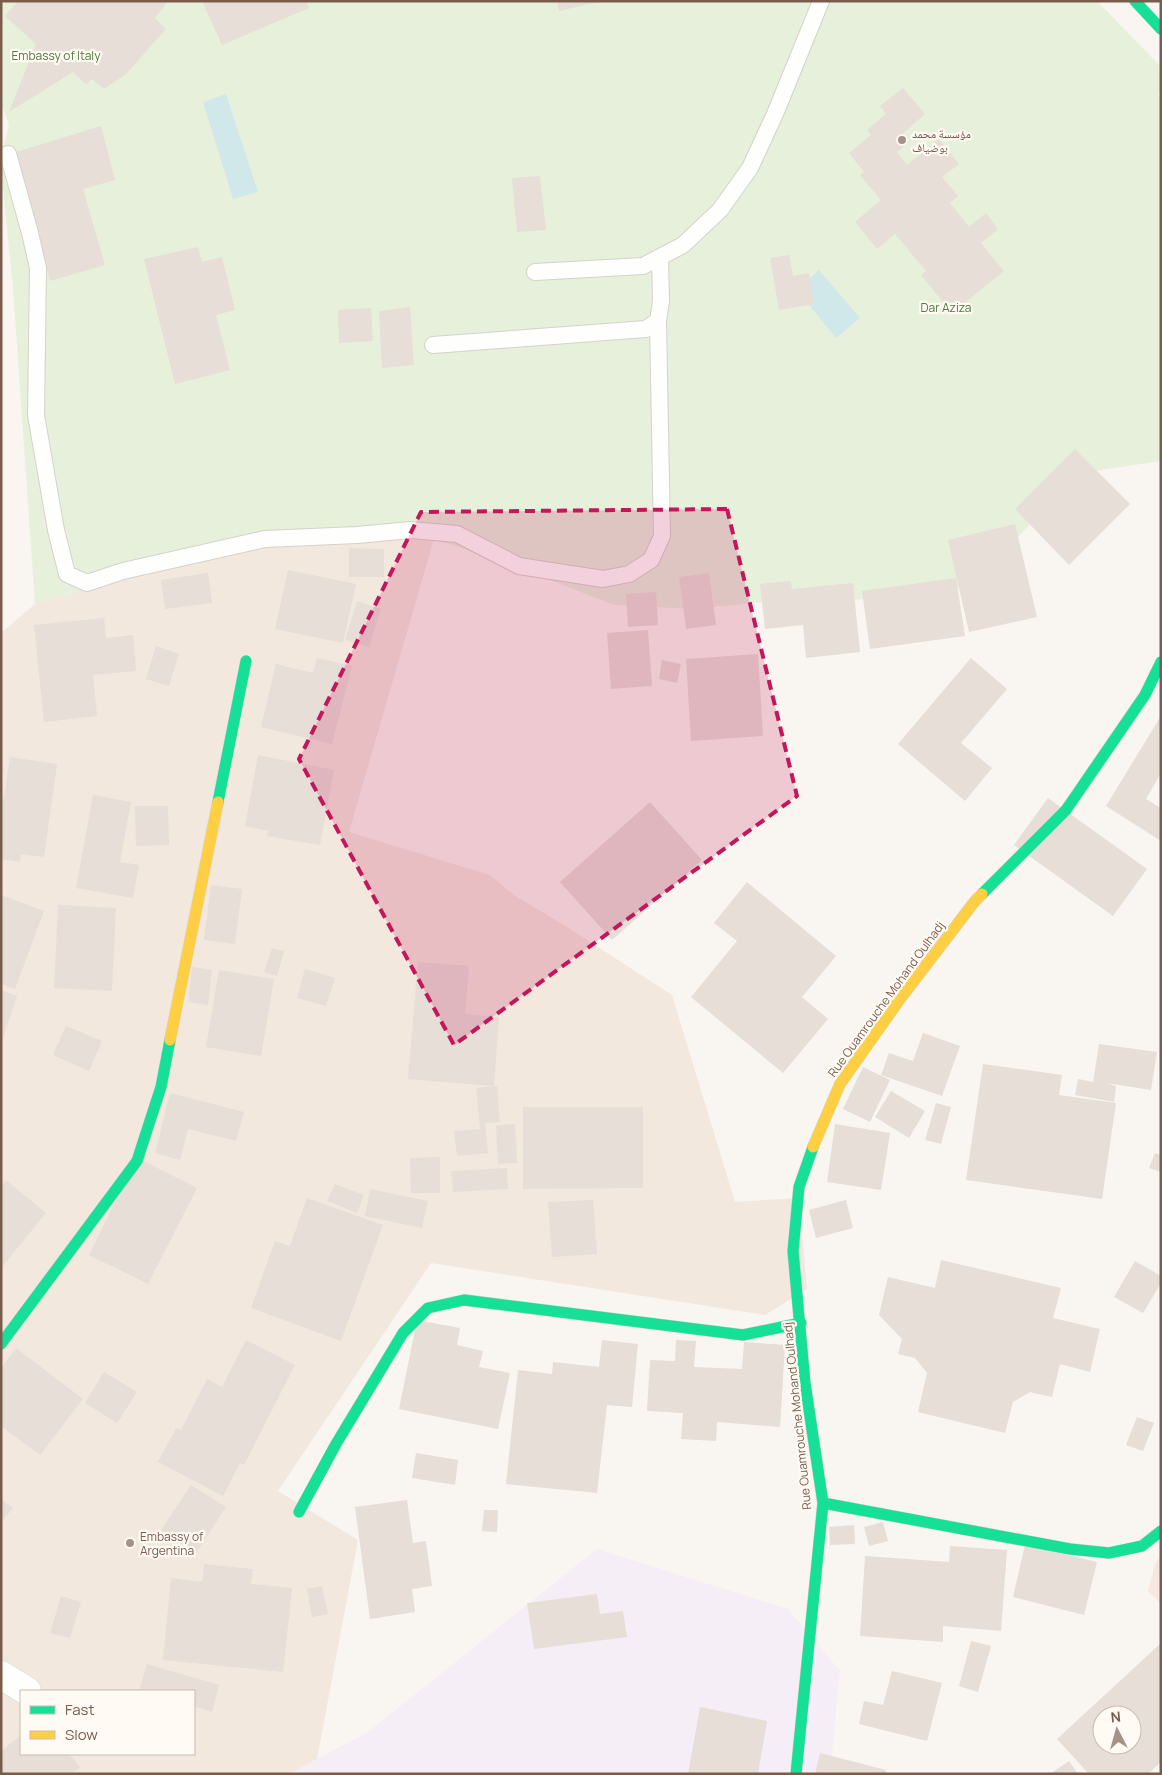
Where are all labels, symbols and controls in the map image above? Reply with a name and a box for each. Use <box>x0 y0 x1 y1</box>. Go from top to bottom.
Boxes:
park label: Embassy of Italy <box>11 47 101 64</box>
place label: مؤسسة محمد بوضياف <box>912 125 971 156</box>
marker: مؤسسة محمد بوضياف <box>896 134 908 146</box>
park label: Dar Aziza <box>921 299 971 316</box>
street label: Rue Ouamrouche Mohand Oulhadj <box>824 918 948 1080</box>
street label: Rue Ouamrouche Mohand Oulhadj <box>779 1321 815 1511</box>
place label: Embassy of Argentina <box>140 1528 204 1559</box>
marker: Embassy of Argentina <box>124 1537 136 1549</box>
legend <box>20 1690 195 1755</box>
text: Fast <box>65 1699 94 1720</box>
north arrow <box>1092 1705 1142 1755</box>
text: N <box>1110 1707 1122 1727</box>
text: Slow <box>65 1724 98 1745</box>

